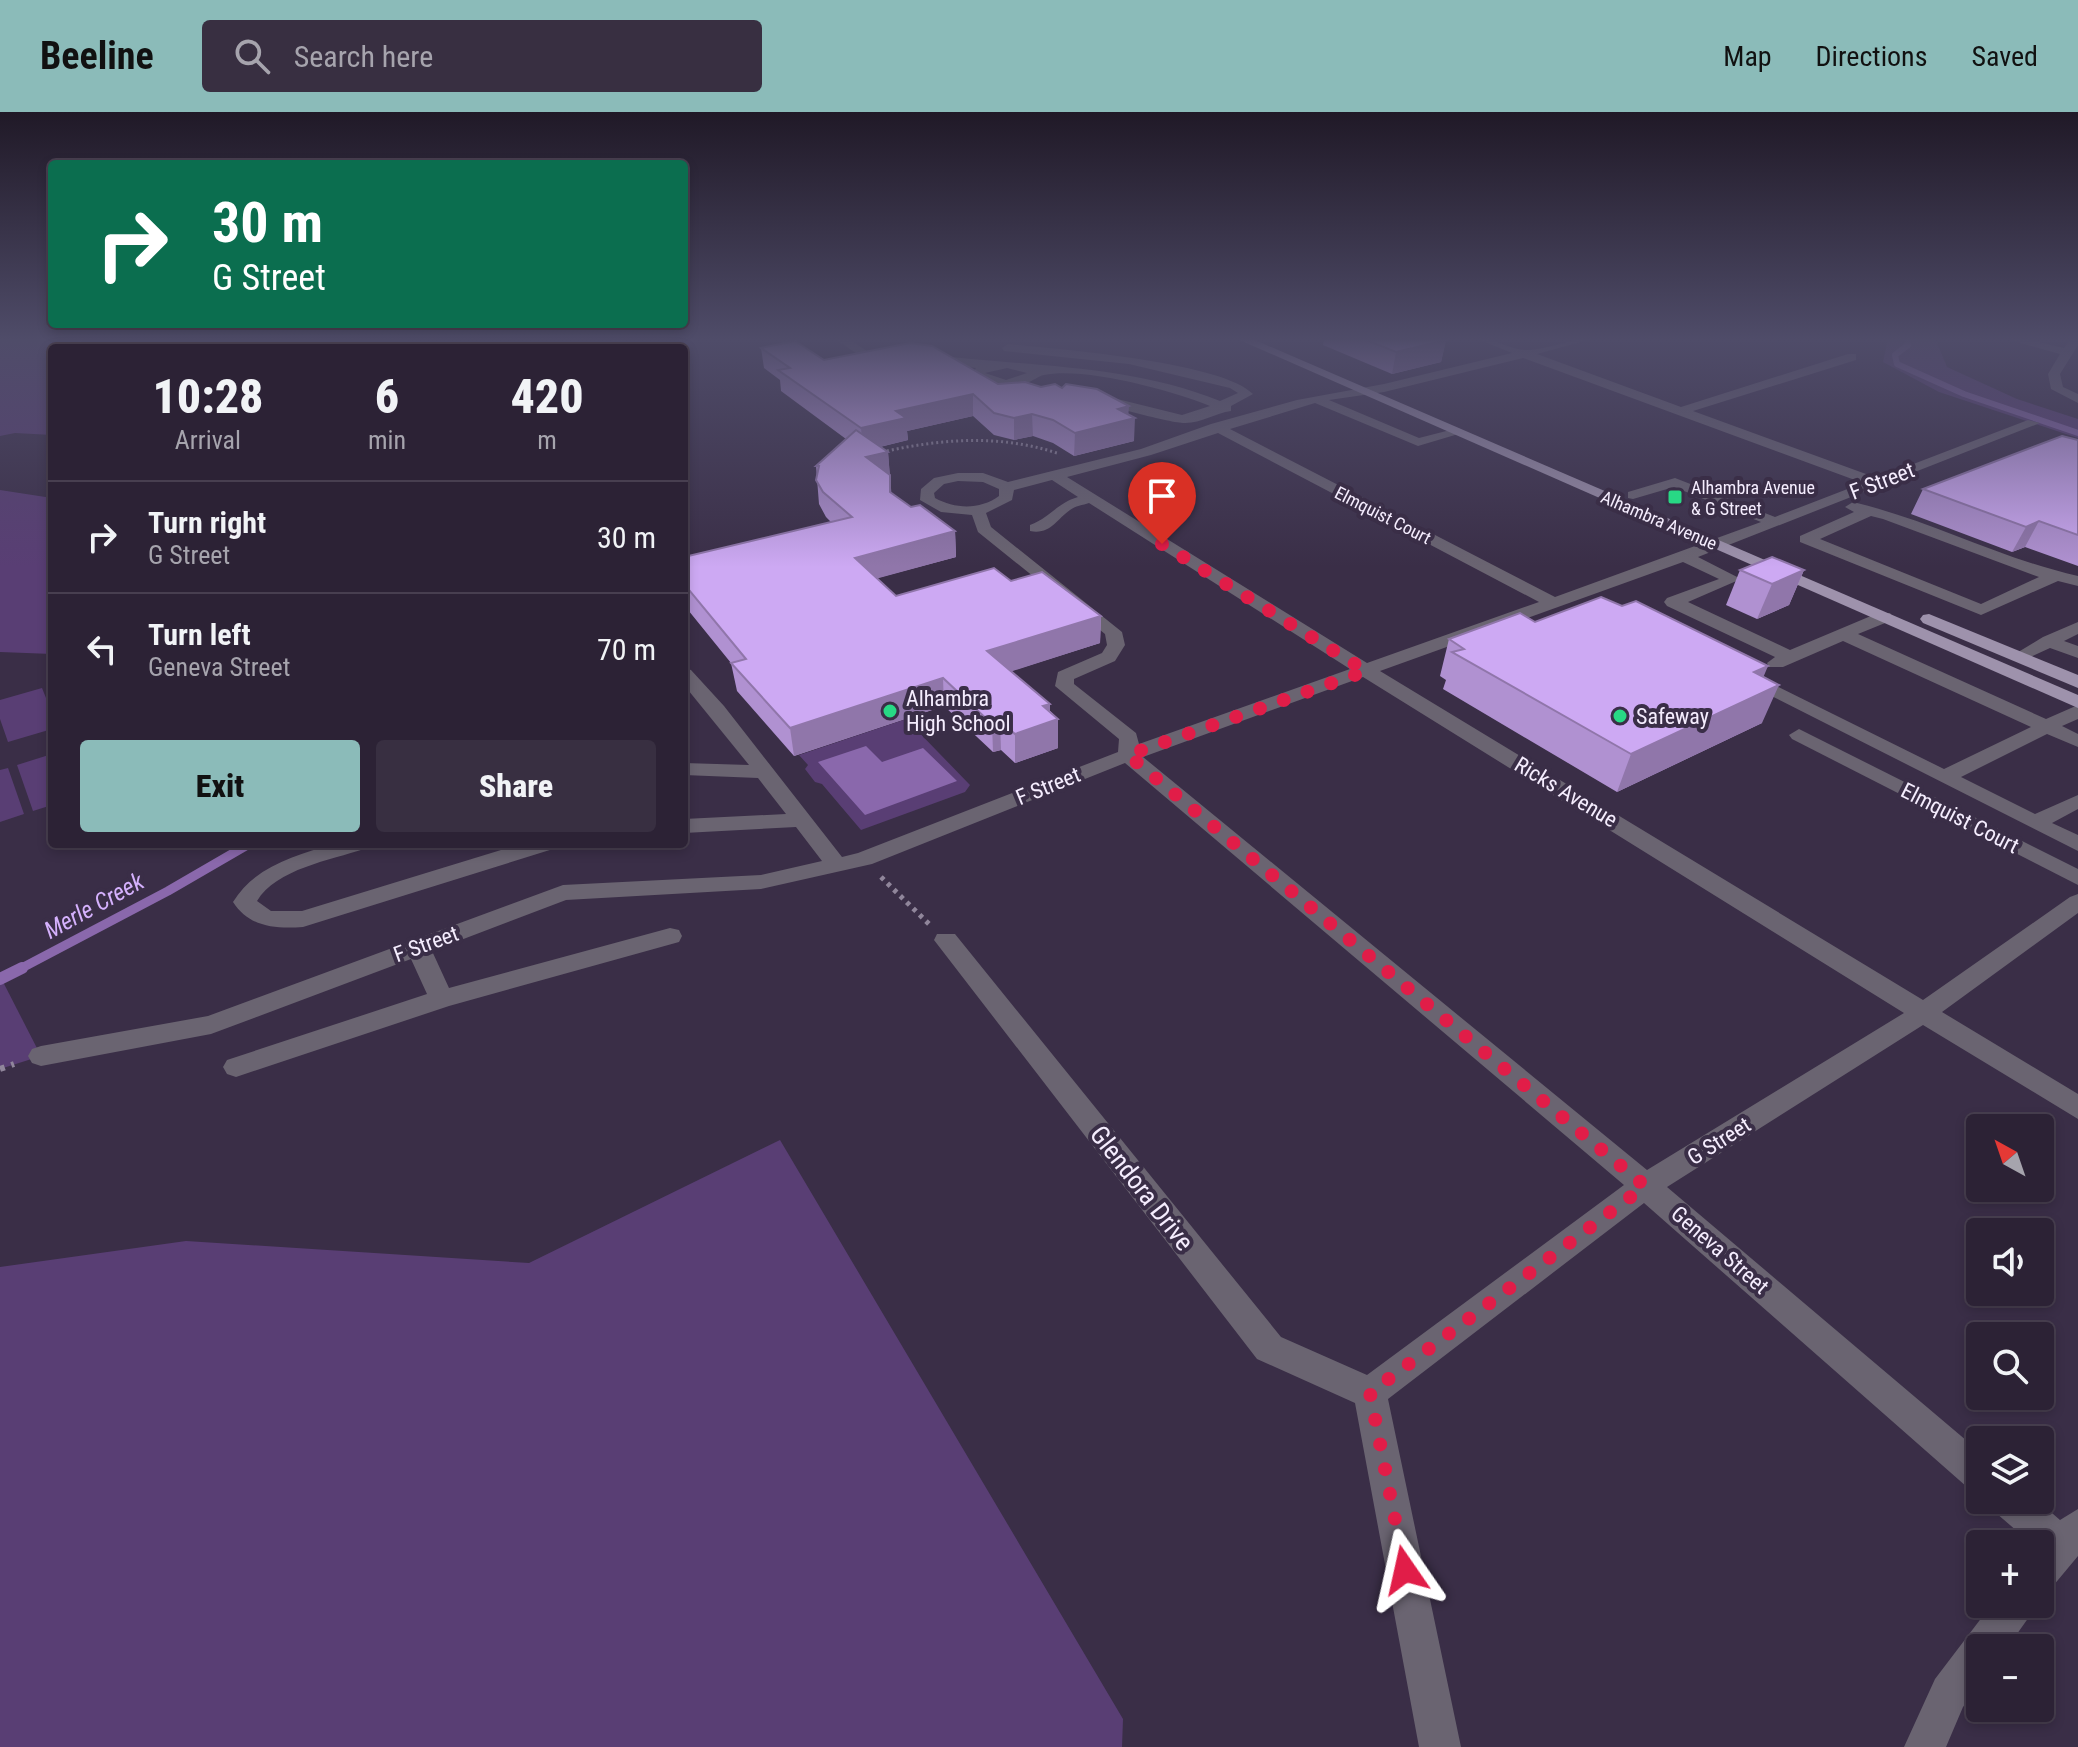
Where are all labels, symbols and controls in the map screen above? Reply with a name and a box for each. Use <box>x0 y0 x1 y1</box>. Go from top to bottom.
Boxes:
search box <box>202 20 762 92</box>
text: Beeline <box>40 34 154 78</box>
icon: search <box>230 34 274 78</box>
text: Search here <box>294 39 433 74</box>
text: Map <box>1723 40 1772 73</box>
text: Directions <box>1816 40 1927 73</box>
text: Saved <box>1971 40 2038 73</box>
text: 30 m <box>212 190 323 256</box>
icon: right <box>80 192 184 296</box>
text: G Street <box>212 257 326 299</box>
text: 10:28 <box>152 368 264 425</box>
text: 6 <box>375 368 399 425</box>
text: 420 <box>510 368 584 425</box>
text: Arrival <box>175 425 241 455</box>
text: min <box>368 425 406 455</box>
text: m <box>537 425 557 455</box>
street label: F Street <box>1846 457 1918 505</box>
pin <box>1128 462 1196 544</box>
icon: arrive <box>1140 474 1184 518</box>
place label: Alhambra Avenue & G Street <box>1691 477 1815 519</box>
street label: Elmquist Court <box>1331 482 1435 548</box>
street label: Alhambra Avenue <box>1598 486 1720 554</box>
marker: Alhambra Avenue & G Street <box>1666 488 1684 506</box>
text: Turn right <box>148 505 266 540</box>
icon: right <box>80 515 124 559</box>
text: 30 m <box>597 520 656 555</box>
text: G Street <box>148 540 230 570</box>
text: Turn left <box>148 617 251 652</box>
icon: left <box>80 627 124 671</box>
text: 70 m <box>597 632 656 667</box>
text: Geneva Street <box>148 652 290 682</box>
place label: Alhambra High School <box>906 686 1011 736</box>
marker: Alhambra High School <box>881 702 899 720</box>
place label: Safeway <box>1636 704 1709 729</box>
marker: Safeway <box>1611 707 1629 725</box>
button: Exit <box>80 740 360 832</box>
button: Share <box>376 740 656 832</box>
street label: Ricks Avenue <box>1510 752 1622 832</box>
street label: F Street <box>1012 762 1084 810</box>
street label: Elmquist Court <box>1897 778 2023 858</box>
water label: Merle Creek <box>39 867 149 945</box>
street label: F Street <box>390 921 462 967</box>
street label: G Street <box>1683 1112 1755 1170</box>
north arrow <box>1966 1114 2054 1202</box>
map controls <box>1966 1114 2054 1722</box>
street label: Glendora Drive <box>1084 1120 1200 1256</box>
street label: Geneva Street <box>1666 1201 1774 1299</box>
button: sound <box>1966 1218 2054 1306</box>
button: search <box>1966 1322 2054 1410</box>
button: layers <box>1966 1426 2054 1514</box>
position arrow <box>1363 1528 1447 1612</box>
button: + <box>1966 1530 2054 1618</box>
button: − <box>1966 1634 2054 1722</box>

